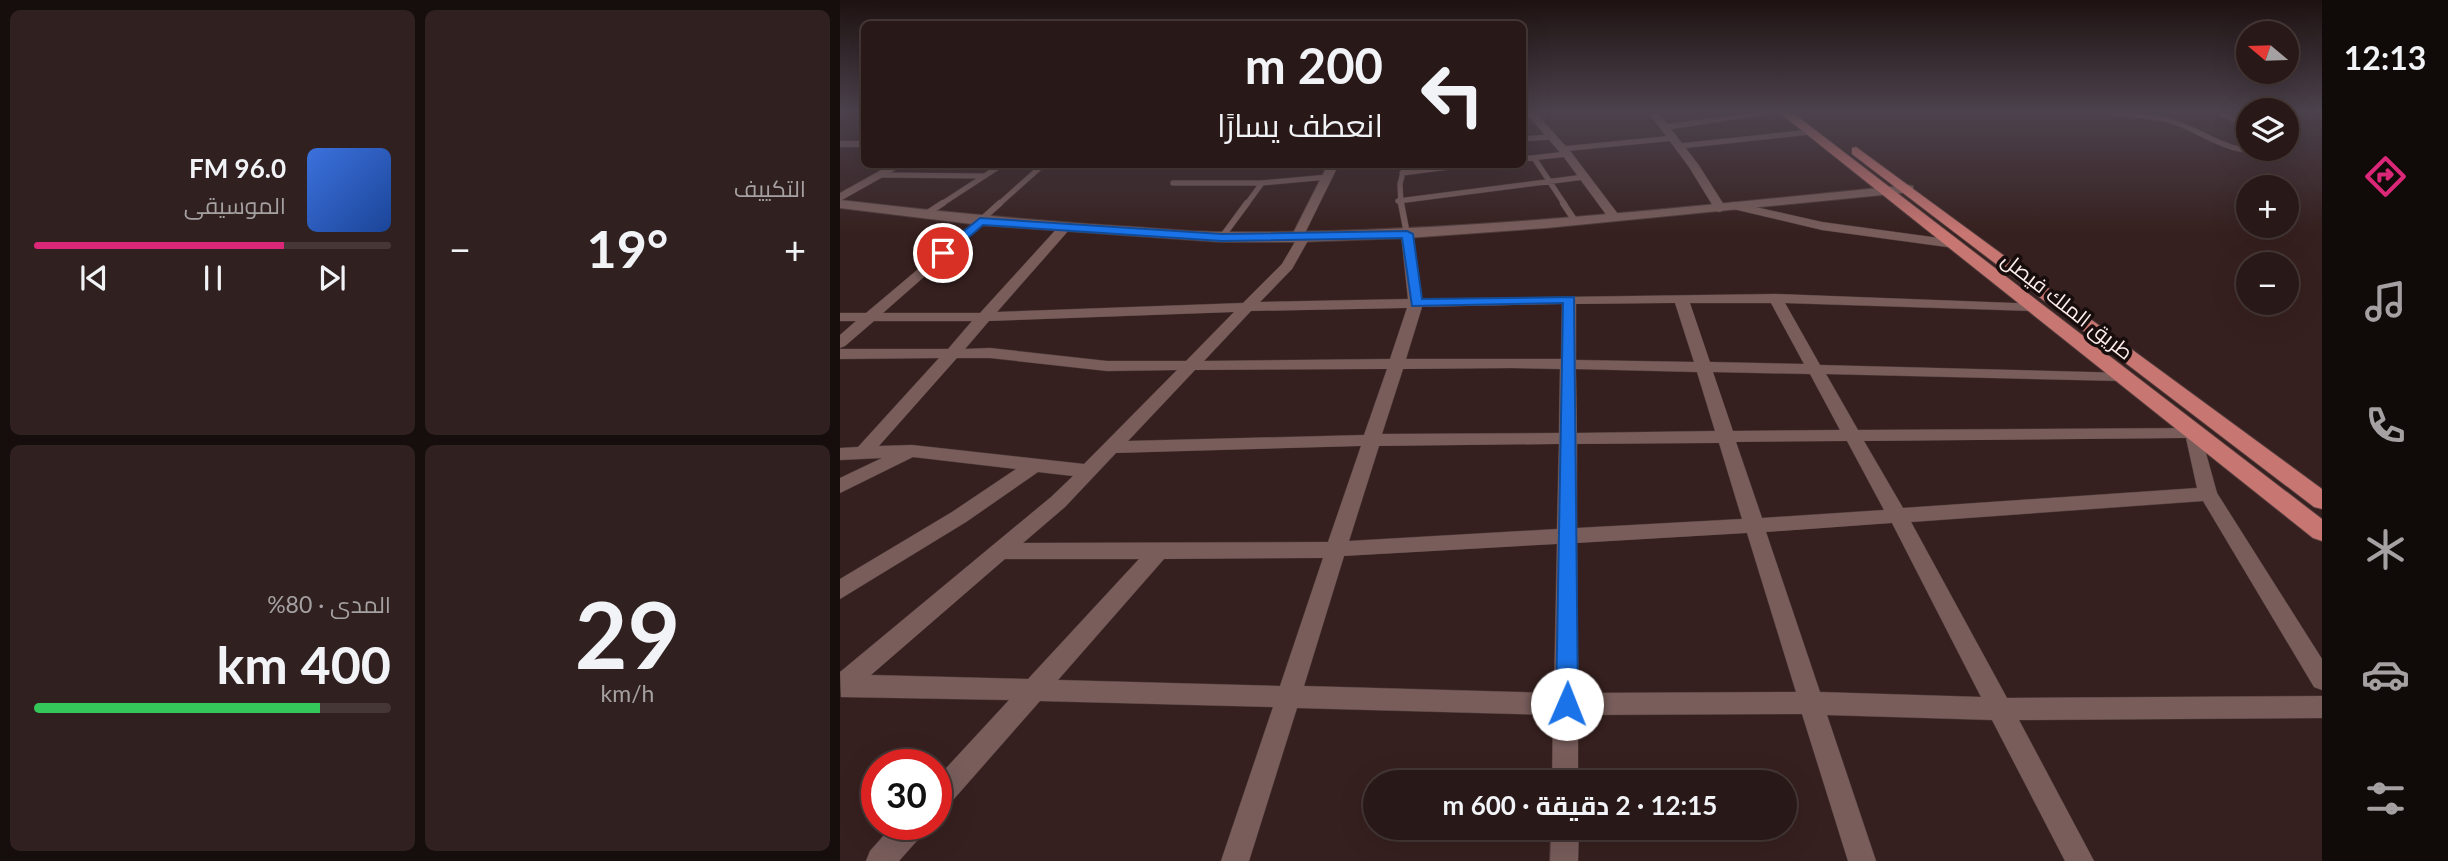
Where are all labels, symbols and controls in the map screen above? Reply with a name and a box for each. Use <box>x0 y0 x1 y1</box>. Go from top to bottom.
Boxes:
north arrow <box>2236 21 2300 84</box>
map controls <box>2236 21 2299 315</box>
text: 200 m <box>1245 36 1383 94</box>
text: 12:13 <box>2344 38 2426 77</box>
icon: left <box>1407 49 1498 140</box>
button: layers <box>2236 98 2299 161</box>
text: انعطف يسارًا <box>1217 105 1383 144</box>
text: 96.0 FM <box>189 152 286 184</box>
icon: directions <box>2361 152 2410 201</box>
text: التكييف <box>734 174 806 202</box>
button: + <box>2236 175 2299 238</box>
text: الموسيقى <box>184 191 286 219</box>
text: 19° <box>587 217 668 279</box>
pin <box>913 223 973 283</box>
text: − <box>449 226 471 272</box>
text: + <box>784 226 806 272</box>
icon: arrive <box>924 234 962 272</box>
street label: طريق الملك فيصل <box>1996 246 2139 366</box>
button: − <box>2236 252 2299 315</box>
icon: previous <box>75 259 113 297</box>
icon: pause <box>194 259 232 297</box>
icon: next <box>313 259 351 297</box>
icon: music <box>2361 277 2410 326</box>
icon: phone <box>2361 401 2410 450</box>
icon: climate <box>2361 525 2410 574</box>
text: 29 <box>575 579 680 688</box>
text: المدى · 80% <box>267 590 391 618</box>
text: 400 km <box>217 633 391 695</box>
icon: car <box>2361 650 2410 699</box>
position arrow <box>1530 667 1604 741</box>
text: km/h <box>601 679 654 707</box>
speed limit sign: 30 <box>861 749 952 840</box>
icon: filters <box>2361 774 2410 823</box>
text: 12:15 · 2 دقيقة · 600 m <box>1443 789 1717 821</box>

